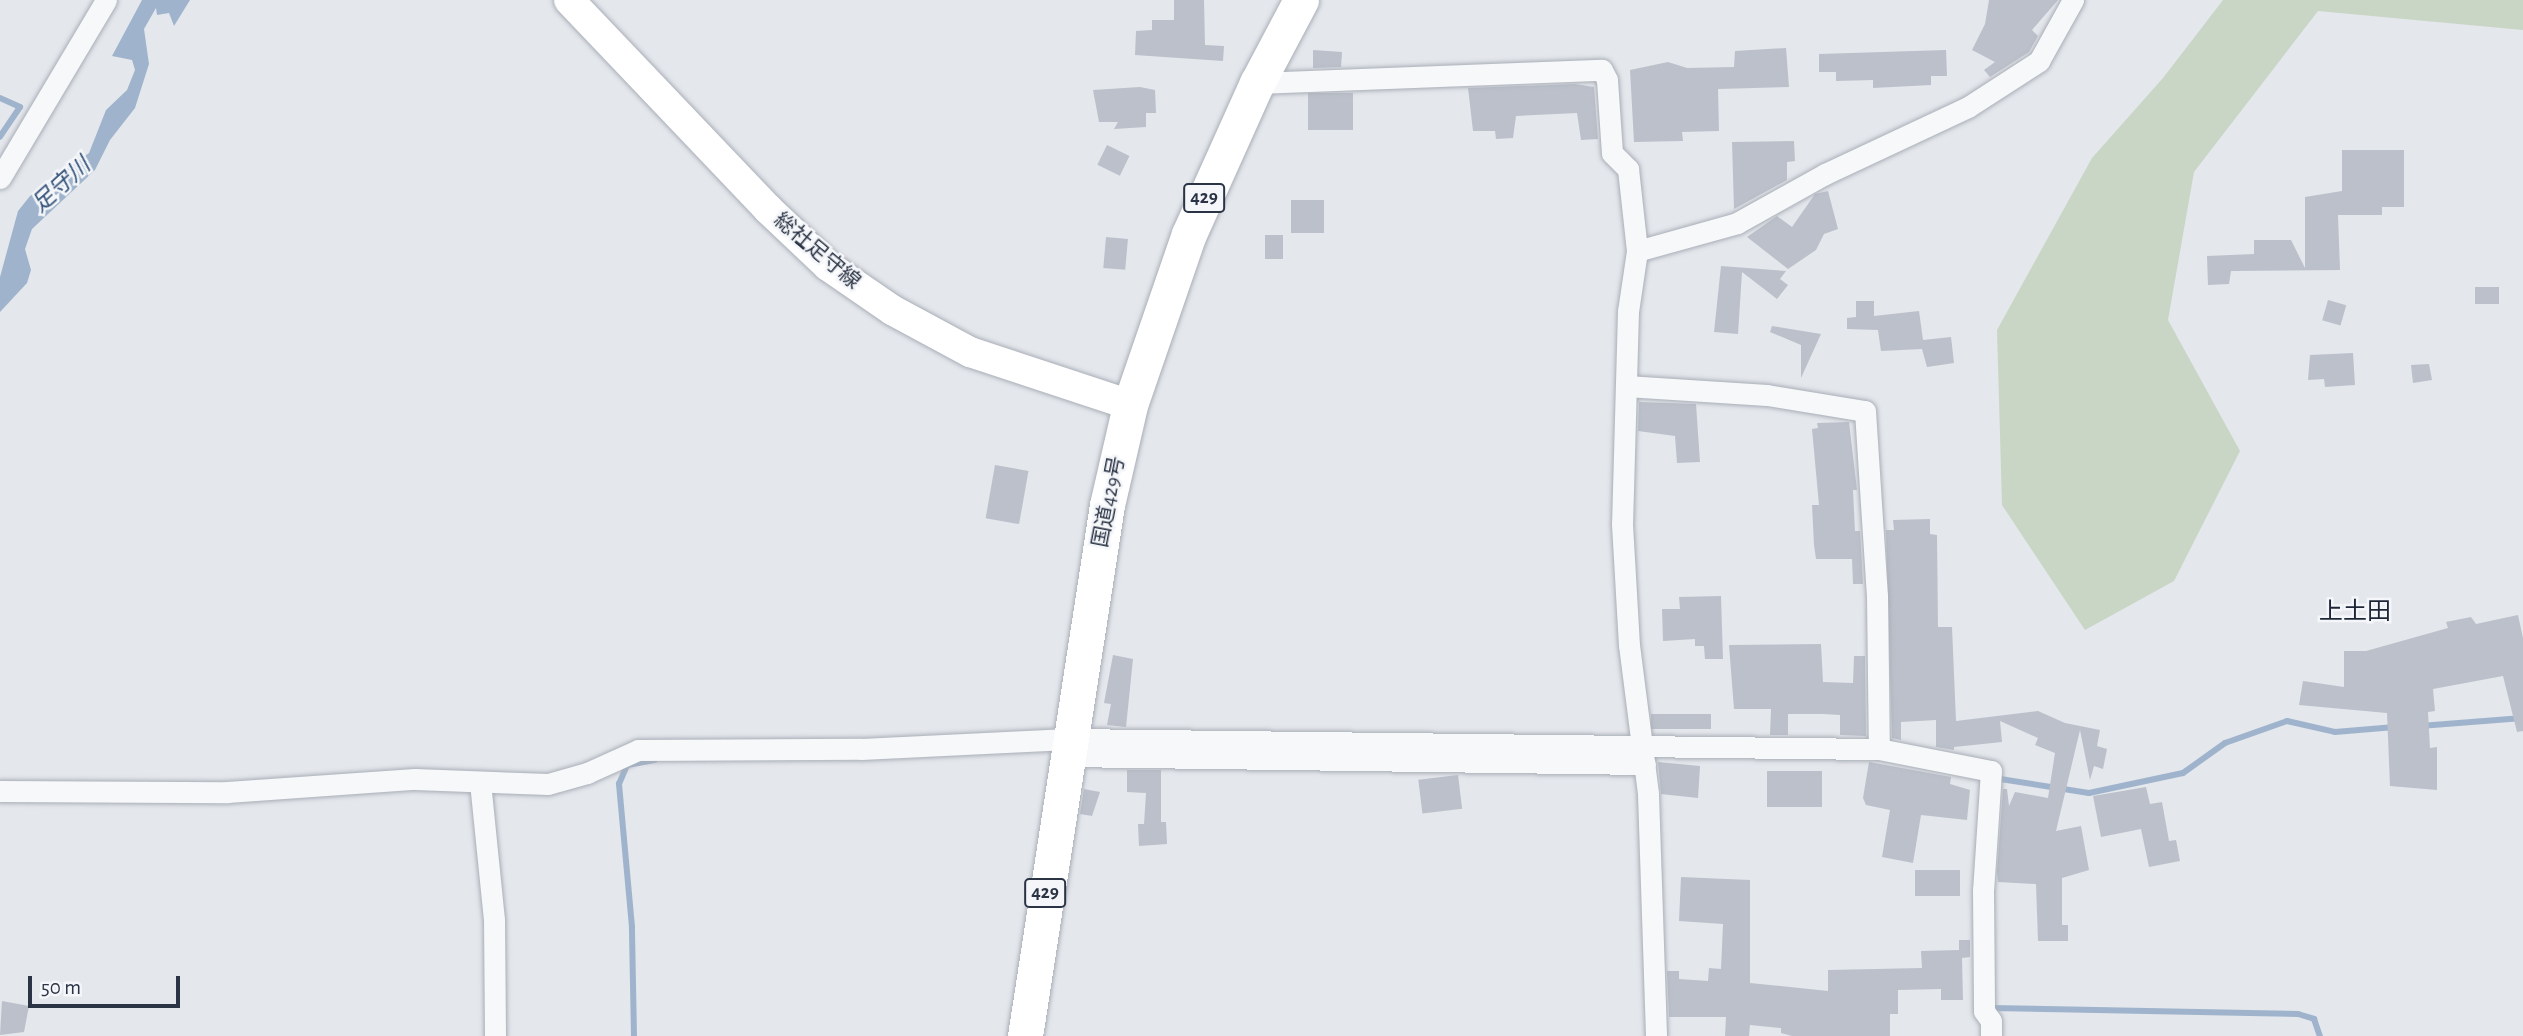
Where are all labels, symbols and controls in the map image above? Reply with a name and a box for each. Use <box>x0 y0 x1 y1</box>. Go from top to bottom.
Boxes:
water label: 足守川 <box>27 153 97 219</box>
road number: 429 <box>1183 182 1225 214</box>
street label: 総社足守線 <box>769 208 865 294</box>
street label: 国道429号 <box>1088 454 1130 550</box>
district label: 上土田 <box>2319 599 2391 627</box>
road number: 429 <box>1024 878 1066 908</box>
scale bar <box>32 962 184 1006</box>
text: 50 m <box>41 977 81 998</box>

